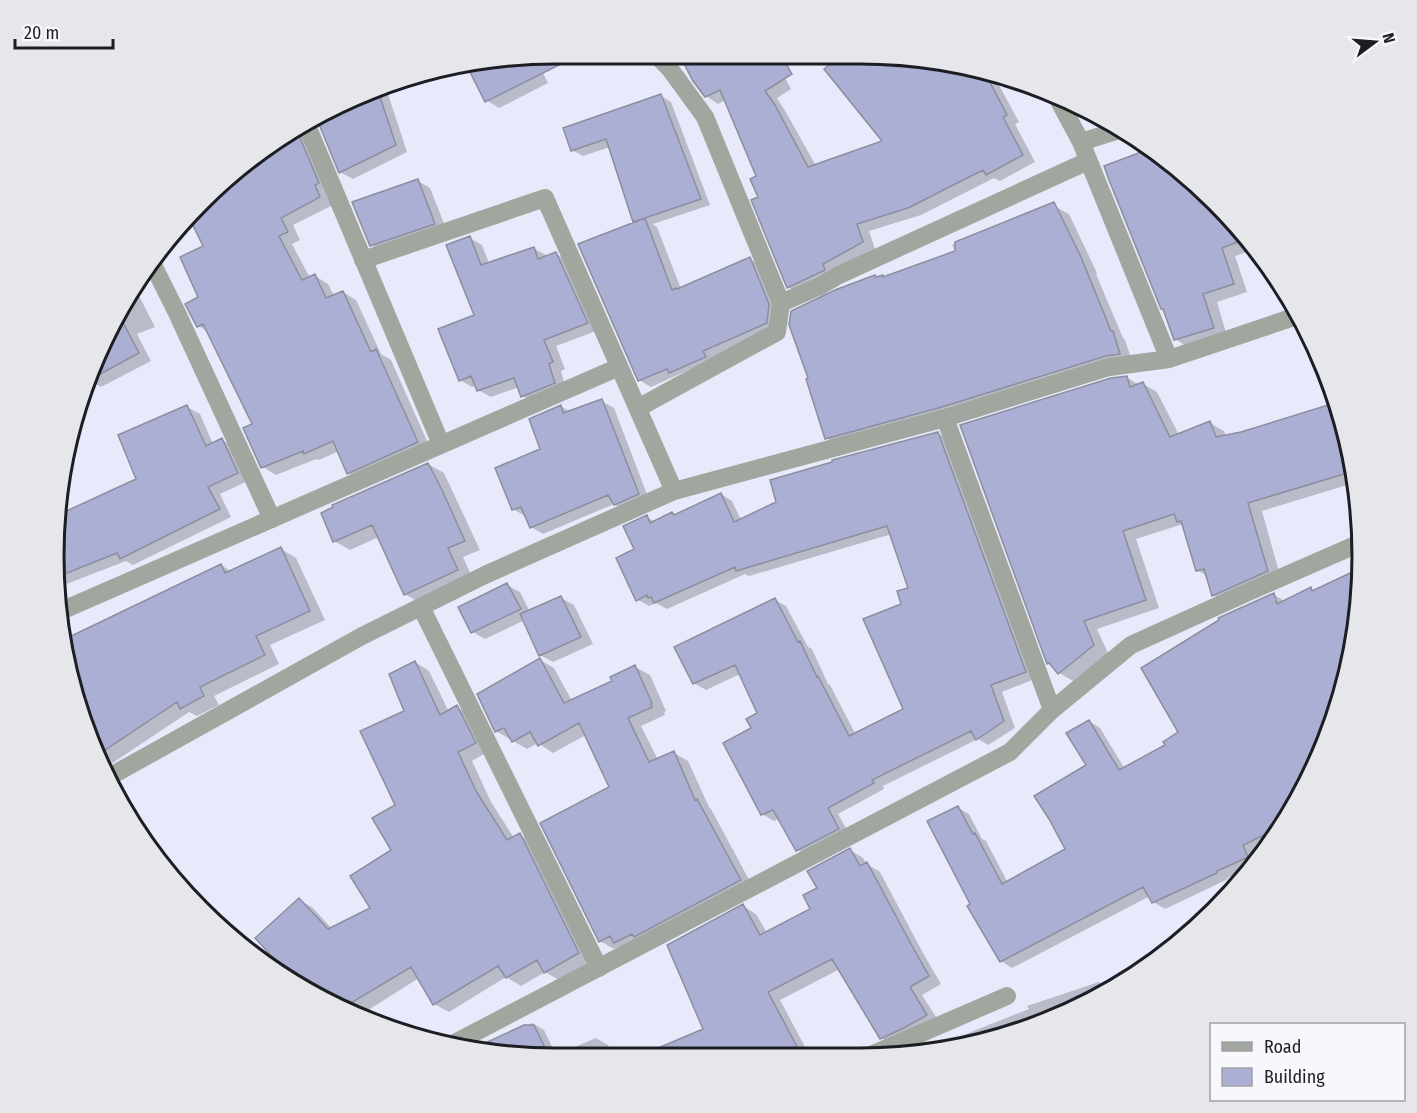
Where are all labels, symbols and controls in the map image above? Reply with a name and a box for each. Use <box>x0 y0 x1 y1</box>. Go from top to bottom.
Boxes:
scale bar <box>15 12 112 50</box>
north arrow <box>1345 12 1405 72</box>
text: 20 m <box>24 22 59 44</box>
text: N <box>1378 31 1399 45</box>
legend <box>1210 1023 1405 1101</box>
text: Road <box>1264 1036 1301 1058</box>
text: Building <box>1264 1066 1325 1088</box>

